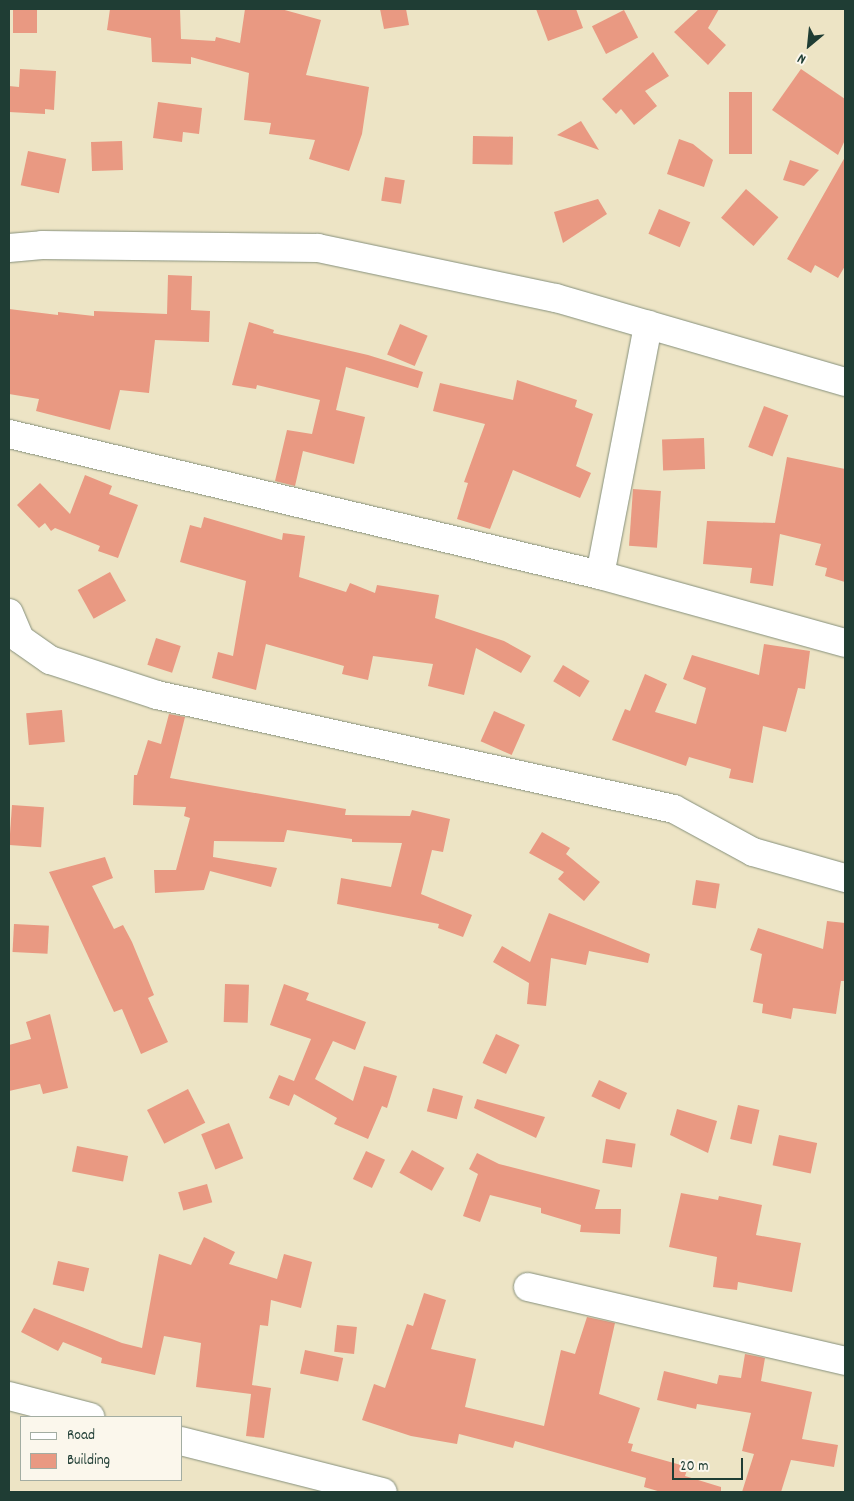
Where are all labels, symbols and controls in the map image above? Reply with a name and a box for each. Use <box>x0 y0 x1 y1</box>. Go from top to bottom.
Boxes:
north arrow <box>784 20 834 70</box>
text: N <box>794 48 810 69</box>
legend <box>20 1416 182 1481</box>
text: Road <box>67 1425 95 1447</box>
scale bar <box>674 1448 745 1480</box>
text: Building <box>67 1450 110 1472</box>
text: 20 m <box>680 1456 708 1478</box>

